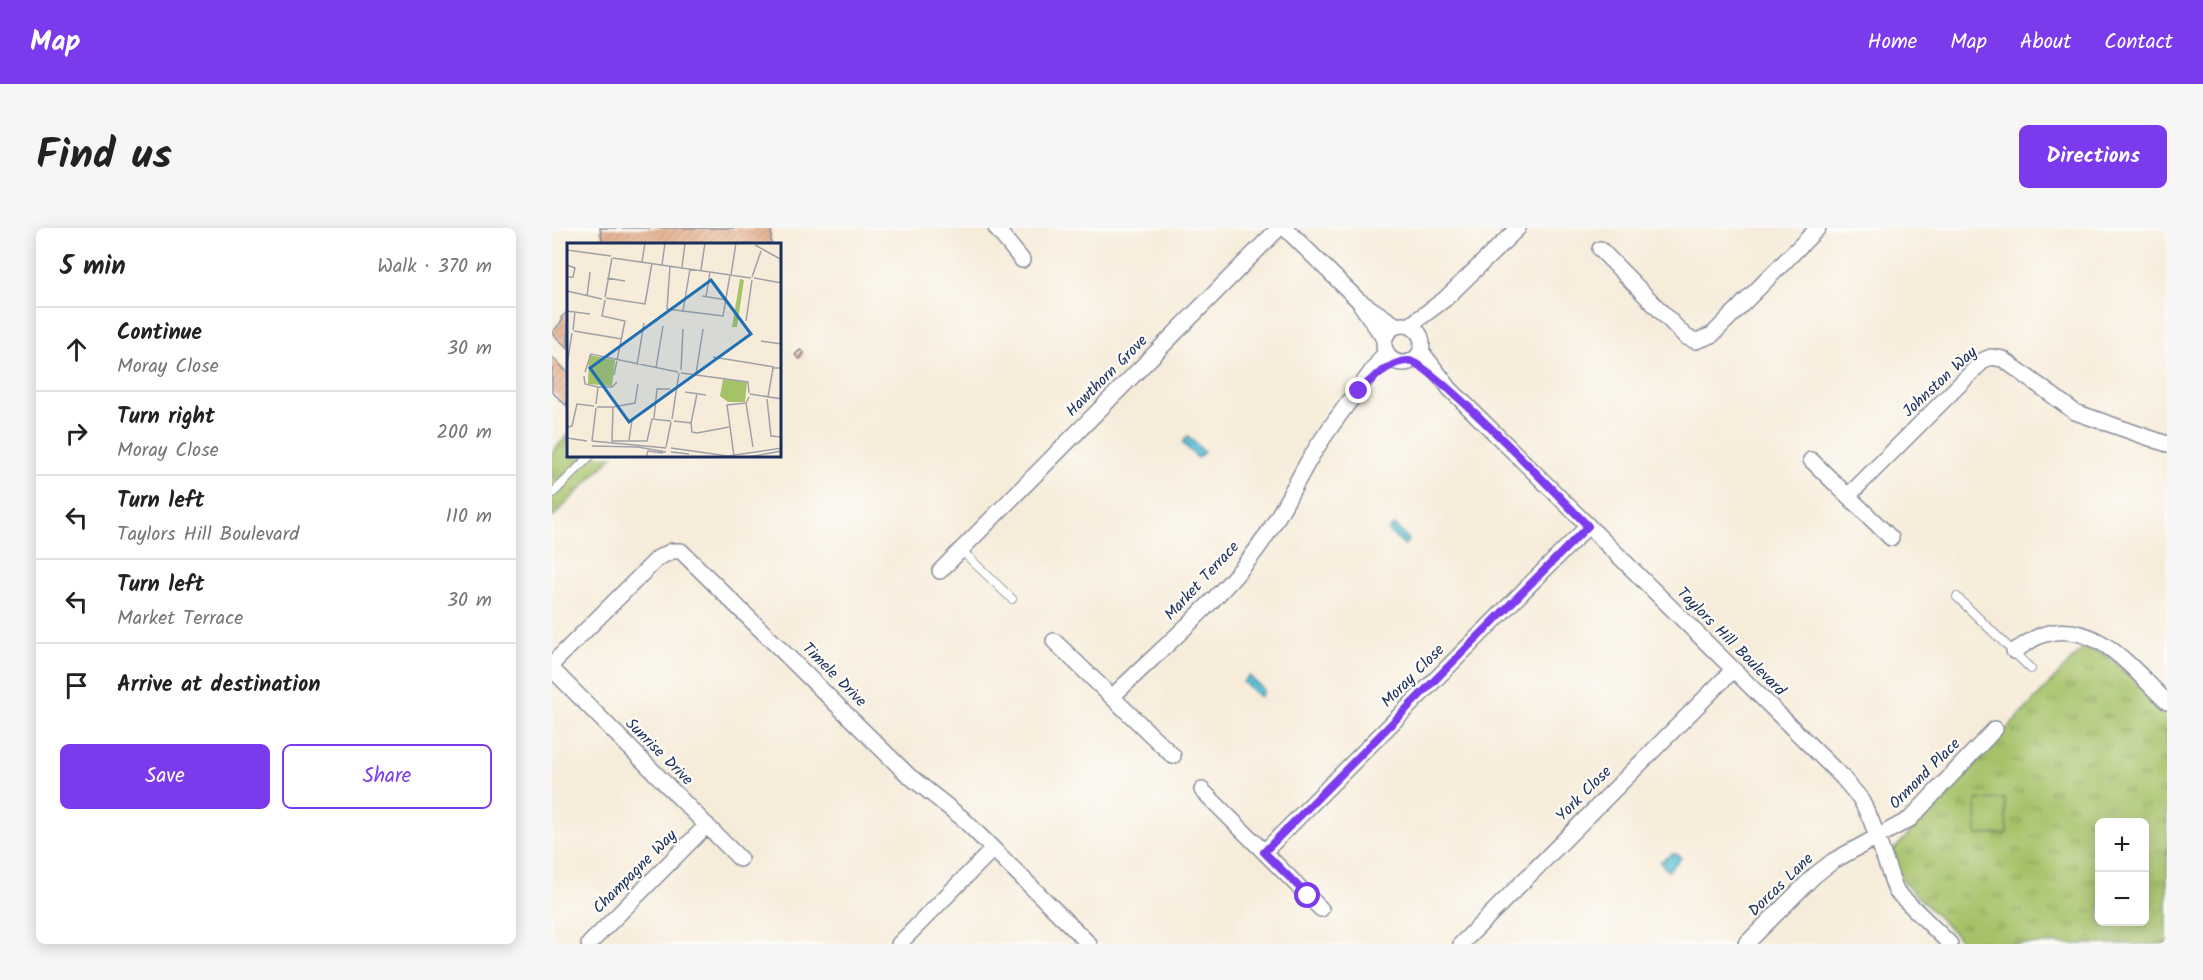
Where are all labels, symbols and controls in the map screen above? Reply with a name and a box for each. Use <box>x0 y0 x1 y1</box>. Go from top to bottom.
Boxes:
text: Map <box>30 20 81 65</box>
text: Home <box>1868 26 1917 59</box>
text: Map <box>1950 26 1987 59</box>
text: About <box>2020 26 2071 59</box>
text: Contact <box>2104 26 2173 59</box>
text: Find us <box>36 123 172 190</box>
button: Directions <box>2019 125 2167 188</box>
inset map <box>567 243 782 458</box>
text: 5 min <box>60 246 126 288</box>
text: Walk · 370 m <box>377 251 492 283</box>
text: Continue <box>117 316 202 351</box>
street label: Hawthorn Grove <box>1060 329 1154 423</box>
icon: ahead <box>60 333 93 366</box>
text: 30 m <box>447 333 492 365</box>
street label: Johnston Way <box>1897 340 1983 423</box>
text: Moray Close <box>117 351 219 383</box>
route end <box>1345 377 1371 403</box>
text: Turn right <box>117 400 215 435</box>
icon: right <box>60 417 93 450</box>
text: 200 m <box>436 417 492 449</box>
text: Moray Close <box>117 435 219 467</box>
text: Turn left <box>117 484 204 519</box>
icon: left <box>60 501 93 534</box>
text: 110 m <box>446 501 492 533</box>
text: Taylors Hill Boulevard <box>117 519 299 551</box>
street label: Market Terrace <box>1158 536 1246 626</box>
text: Turn left <box>117 568 204 603</box>
street label: Taylors Hill Boulevard <box>1671 582 1792 703</box>
icon: left <box>60 585 93 618</box>
text: 30 m <box>447 585 492 617</box>
text: Market Terrace <box>117 603 243 635</box>
street label: Timele Drive <box>796 637 872 713</box>
street label: Moray Close <box>1375 638 1451 714</box>
text: Arrive at destination <box>117 668 320 703</box>
icon: arrive <box>60 669 93 702</box>
street label: Sunrise Drive <box>619 712 699 792</box>
street label: Ormond Place <box>1883 732 1967 816</box>
button: Save <box>60 744 270 809</box>
button: Share <box>282 744 492 809</box>
street label: York Close <box>1550 760 1618 828</box>
map controls <box>2095 818 2149 926</box>
button: + <box>2095 818 2149 872</box>
street label: Champagne Way <box>587 824 683 920</box>
street label: Dorcas Lane <box>1743 847 1819 923</box>
button: − <box>2095 872 2149 926</box>
route start <box>1294 882 1320 908</box>

